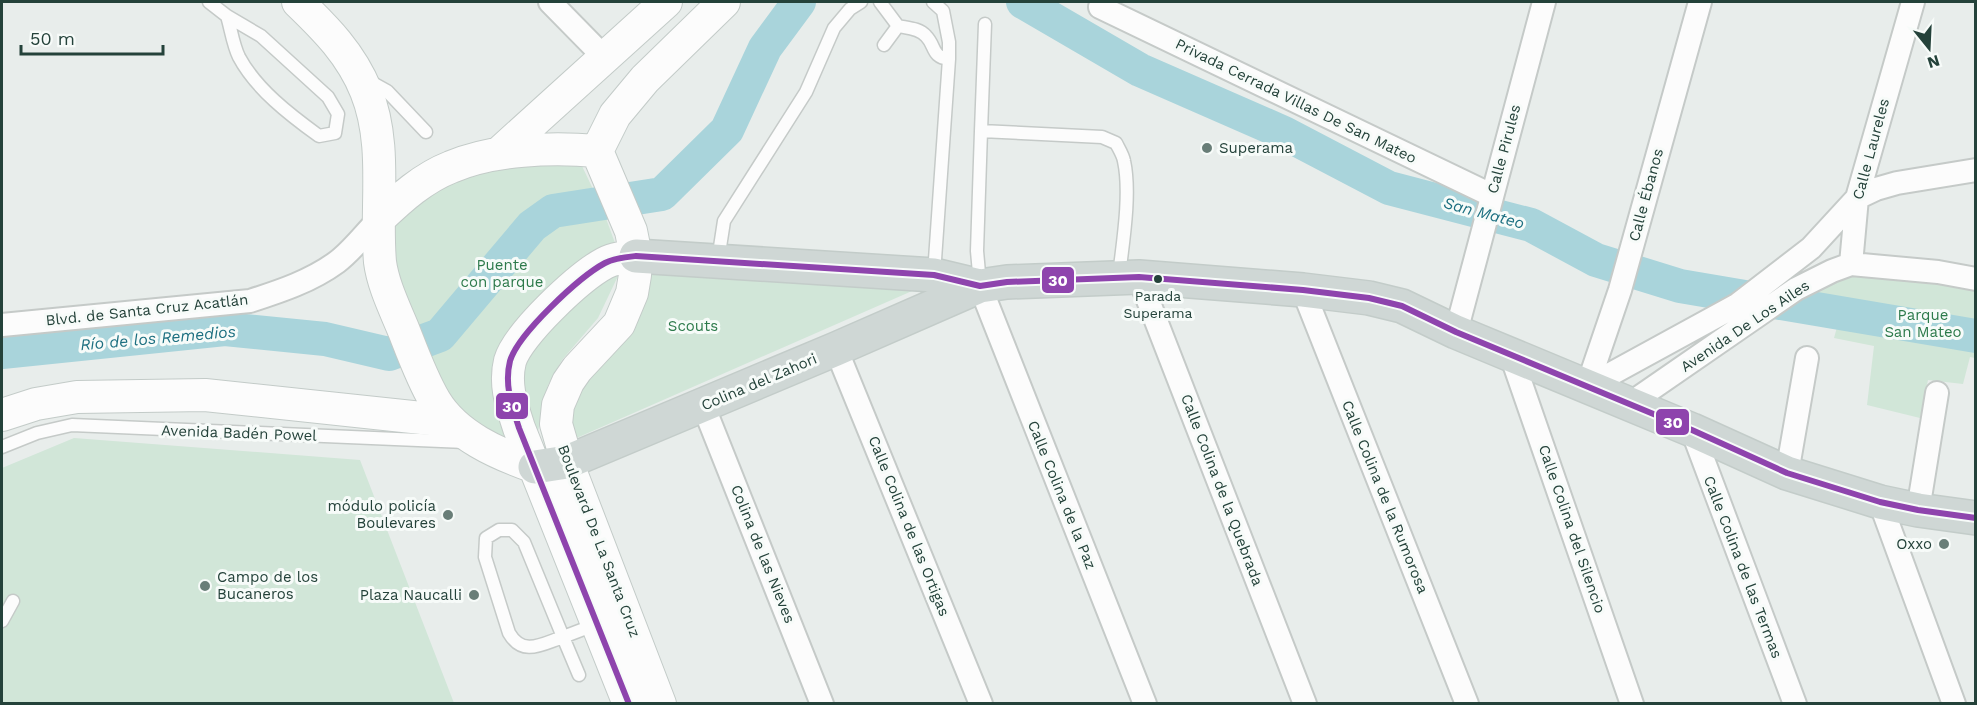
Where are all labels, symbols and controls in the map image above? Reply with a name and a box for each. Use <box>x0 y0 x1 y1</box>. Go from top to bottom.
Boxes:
scale bar <box>21 18 164 56</box>
north arrow <box>1899 18 1959 78</box>
text: 50 m <box>30 28 75 49</box>
street label: Privada Cerrada Villas De San Mateo <box>1173 35 1419 167</box>
text: N <box>1925 51 1942 73</box>
street label: Calle Laureles <box>1849 96 1893 202</box>
street label: Calle Pirules <box>1483 102 1525 195</box>
place label: Superama <box>1219 139 1294 157</box>
marker: Superama <box>1200 141 1214 155</box>
street label: Calle Ébanos <box>1625 147 1667 243</box>
water label: San Mateo <box>1441 193 1527 233</box>
park label: Puente con parque <box>461 256 543 291</box>
line badge: 30 <box>1041 266 1075 294</box>
text: 30 <box>1048 271 1068 290</box>
marker: Parada Superama <box>1152 273 1164 285</box>
street label: Avenida De Los Ailes <box>1677 276 1813 376</box>
place label: Parada Superama <box>1123 288 1193 321</box>
street label: Blvd. de Santa Cruz Acatlán <box>45 290 249 330</box>
park label: Parque San Mateo <box>1884 306 1962 341</box>
park label: Scouts <box>668 317 718 335</box>
water label: Río de los Remedios <box>79 322 237 354</box>
street label: Colina del Zahori <box>698 349 820 415</box>
line badge: 30 <box>495 392 529 420</box>
street label: Calle Colina de la Quebrada <box>1177 392 1267 589</box>
text: 30 <box>502 397 522 416</box>
street label: Calle Colina de la Rumorosa <box>1338 398 1432 597</box>
line badge: 30 <box>1655 408 1690 436</box>
text: 30 <box>1663 413 1683 432</box>
street label: Calle Colina de la Paz <box>1024 418 1100 572</box>
street label: Avenida Badén Powel <box>161 421 318 445</box>
street label: Calle Colina de las Ortigas <box>865 433 954 619</box>
street label: Boulevard De La Santa Cruz <box>554 442 644 640</box>
street label: Calle Colina del Silencio <box>1535 442 1609 616</box>
street label: Calle Colina de las Termas <box>1700 473 1786 661</box>
street label: Colina de las Nieves <box>727 482 799 626</box>
place label: módulo policía Boulevares <box>327 497 437 532</box>
marker: módulo policía Boulevares <box>441 508 455 522</box>
place label: Oxxo <box>1896 535 1932 553</box>
marker: Oxxo <box>1937 537 1951 551</box>
place label: Campo de los Bucaneros <box>217 568 318 603</box>
marker: Campo de los Bucaneros <box>198 579 212 593</box>
place label: Plaza Naucalli <box>360 586 462 604</box>
marker: Plaza Naucalli <box>467 588 481 602</box>

